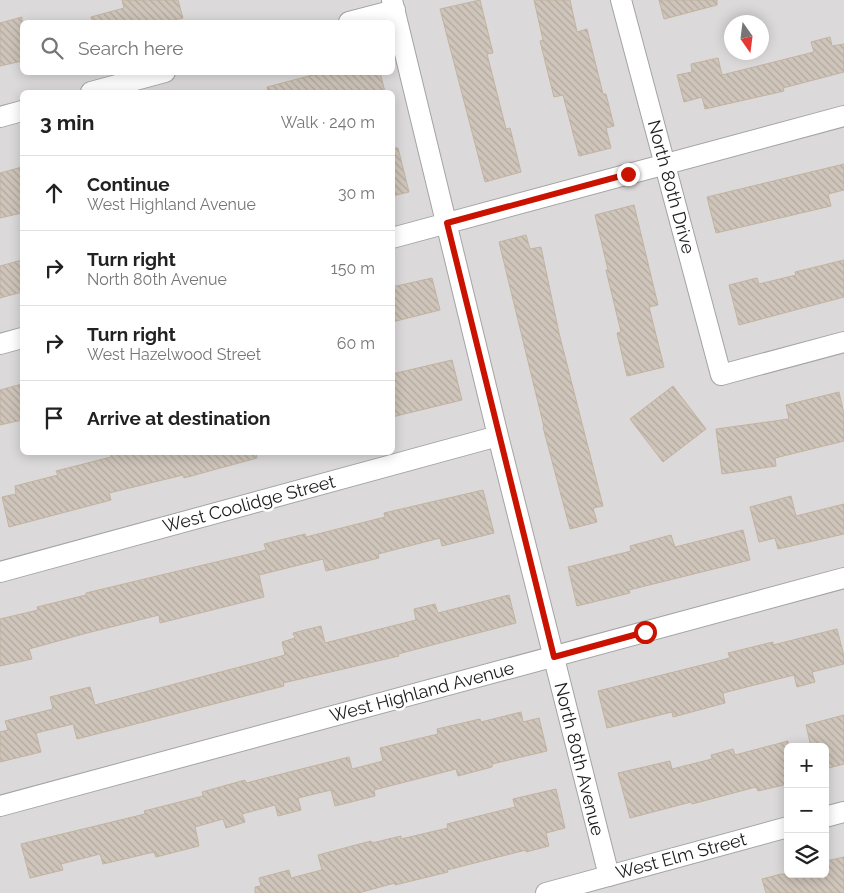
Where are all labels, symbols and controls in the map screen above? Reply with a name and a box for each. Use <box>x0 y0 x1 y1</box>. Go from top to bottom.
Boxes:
north arrow <box>724 15 769 60</box>
search box <box>20 20 395 75</box>
icon: search <box>38 34 66 62</box>
text: Search here <box>78 37 184 59</box>
text: 3 min <box>40 110 94 135</box>
text: Walk · 240 m <box>281 113 375 132</box>
street label: North 80th Drive <box>644 118 700 256</box>
route end <box>617 163 640 186</box>
text: Continue <box>87 173 170 195</box>
icon: ahead <box>40 179 68 207</box>
text: 30 m <box>338 184 375 203</box>
text: West Highland Avenue <box>87 195 256 214</box>
text: Turn right <box>87 248 176 270</box>
icon: right <box>40 254 68 282</box>
text: 150 m <box>331 259 375 278</box>
text: North 80th Avenue <box>87 270 227 289</box>
text: Turn right <box>87 323 176 345</box>
icon: right <box>40 329 68 357</box>
text: 60 m <box>337 334 375 353</box>
text: West Hazelwood Street <box>87 345 261 364</box>
icon: arrive <box>40 404 68 432</box>
text: Arrive at destination <box>87 407 271 429</box>
street label: West Coolidge Street <box>160 470 337 537</box>
route start <box>634 621 657 644</box>
street label: West Highland Avenue <box>327 657 517 726</box>
street label: North 80th Avenue <box>550 680 609 838</box>
map controls <box>784 743 829 878</box>
button: + <box>784 743 829 788</box>
button: − <box>784 788 829 833</box>
street label: West Elm Street <box>613 828 749 883</box>
button: layers <box>784 833 829 878</box>

